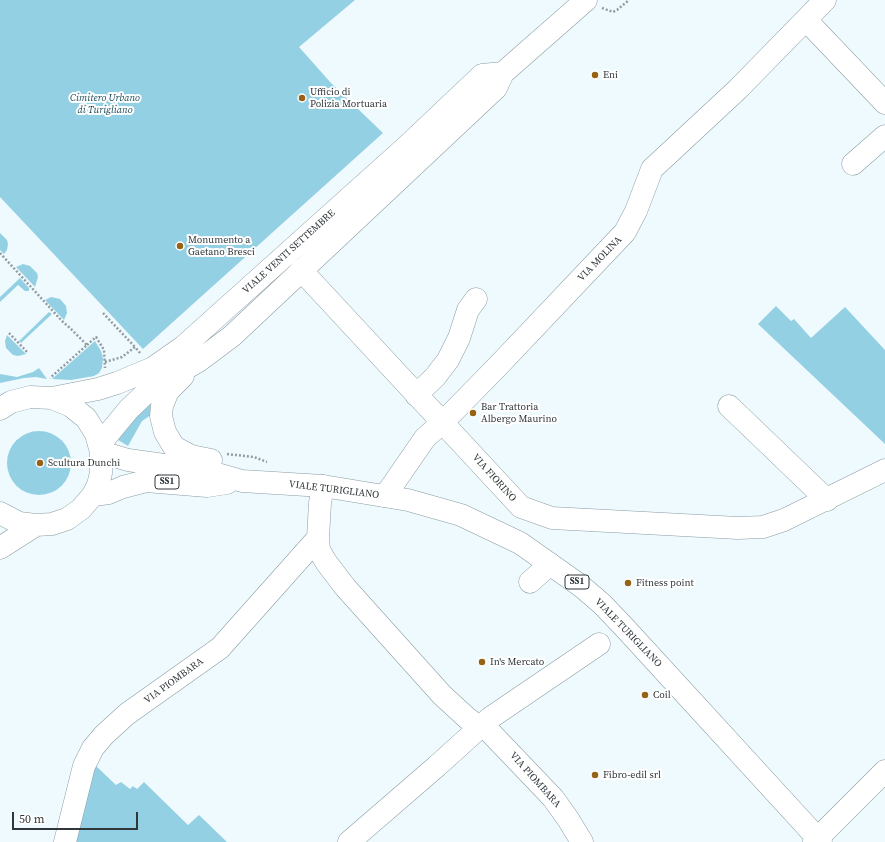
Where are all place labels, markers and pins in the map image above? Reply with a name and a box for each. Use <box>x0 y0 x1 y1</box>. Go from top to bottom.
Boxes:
place label: Eni <box>603 69 618 81</box>
marker: Eni <box>590 70 600 80</box>
place label: Ufficio di Polizia Mortuaria <box>310 86 387 110</box>
marker: Ufficio di Polizia Mortuaria <box>297 93 307 103</box>
place label: Monumento a Gaetano Bresci <box>188 234 255 258</box>
marker: Monumento a Gaetano Bresci <box>175 241 185 251</box>
place label: Bar Trattoria Albergo Maurino <box>481 401 557 424</box>
marker: Bar Trattoria Albergo Maurino <box>468 408 478 418</box>
place label: Scultura Dunchi <box>48 457 120 469</box>
marker: Scultura Dunchi <box>35 458 45 468</box>
place label: Fitness point <box>636 577 694 589</box>
marker: Fitness point <box>623 578 633 588</box>
place label: In's Mercato <box>490 656 544 668</box>
marker: In's Mercato <box>477 657 487 667</box>
place label: Coil <box>653 689 671 701</box>
marker: Coil <box>640 690 650 700</box>
place label: Fibro-edil srl <box>603 769 661 781</box>
marker: Fibro-edil srl <box>590 770 600 780</box>

